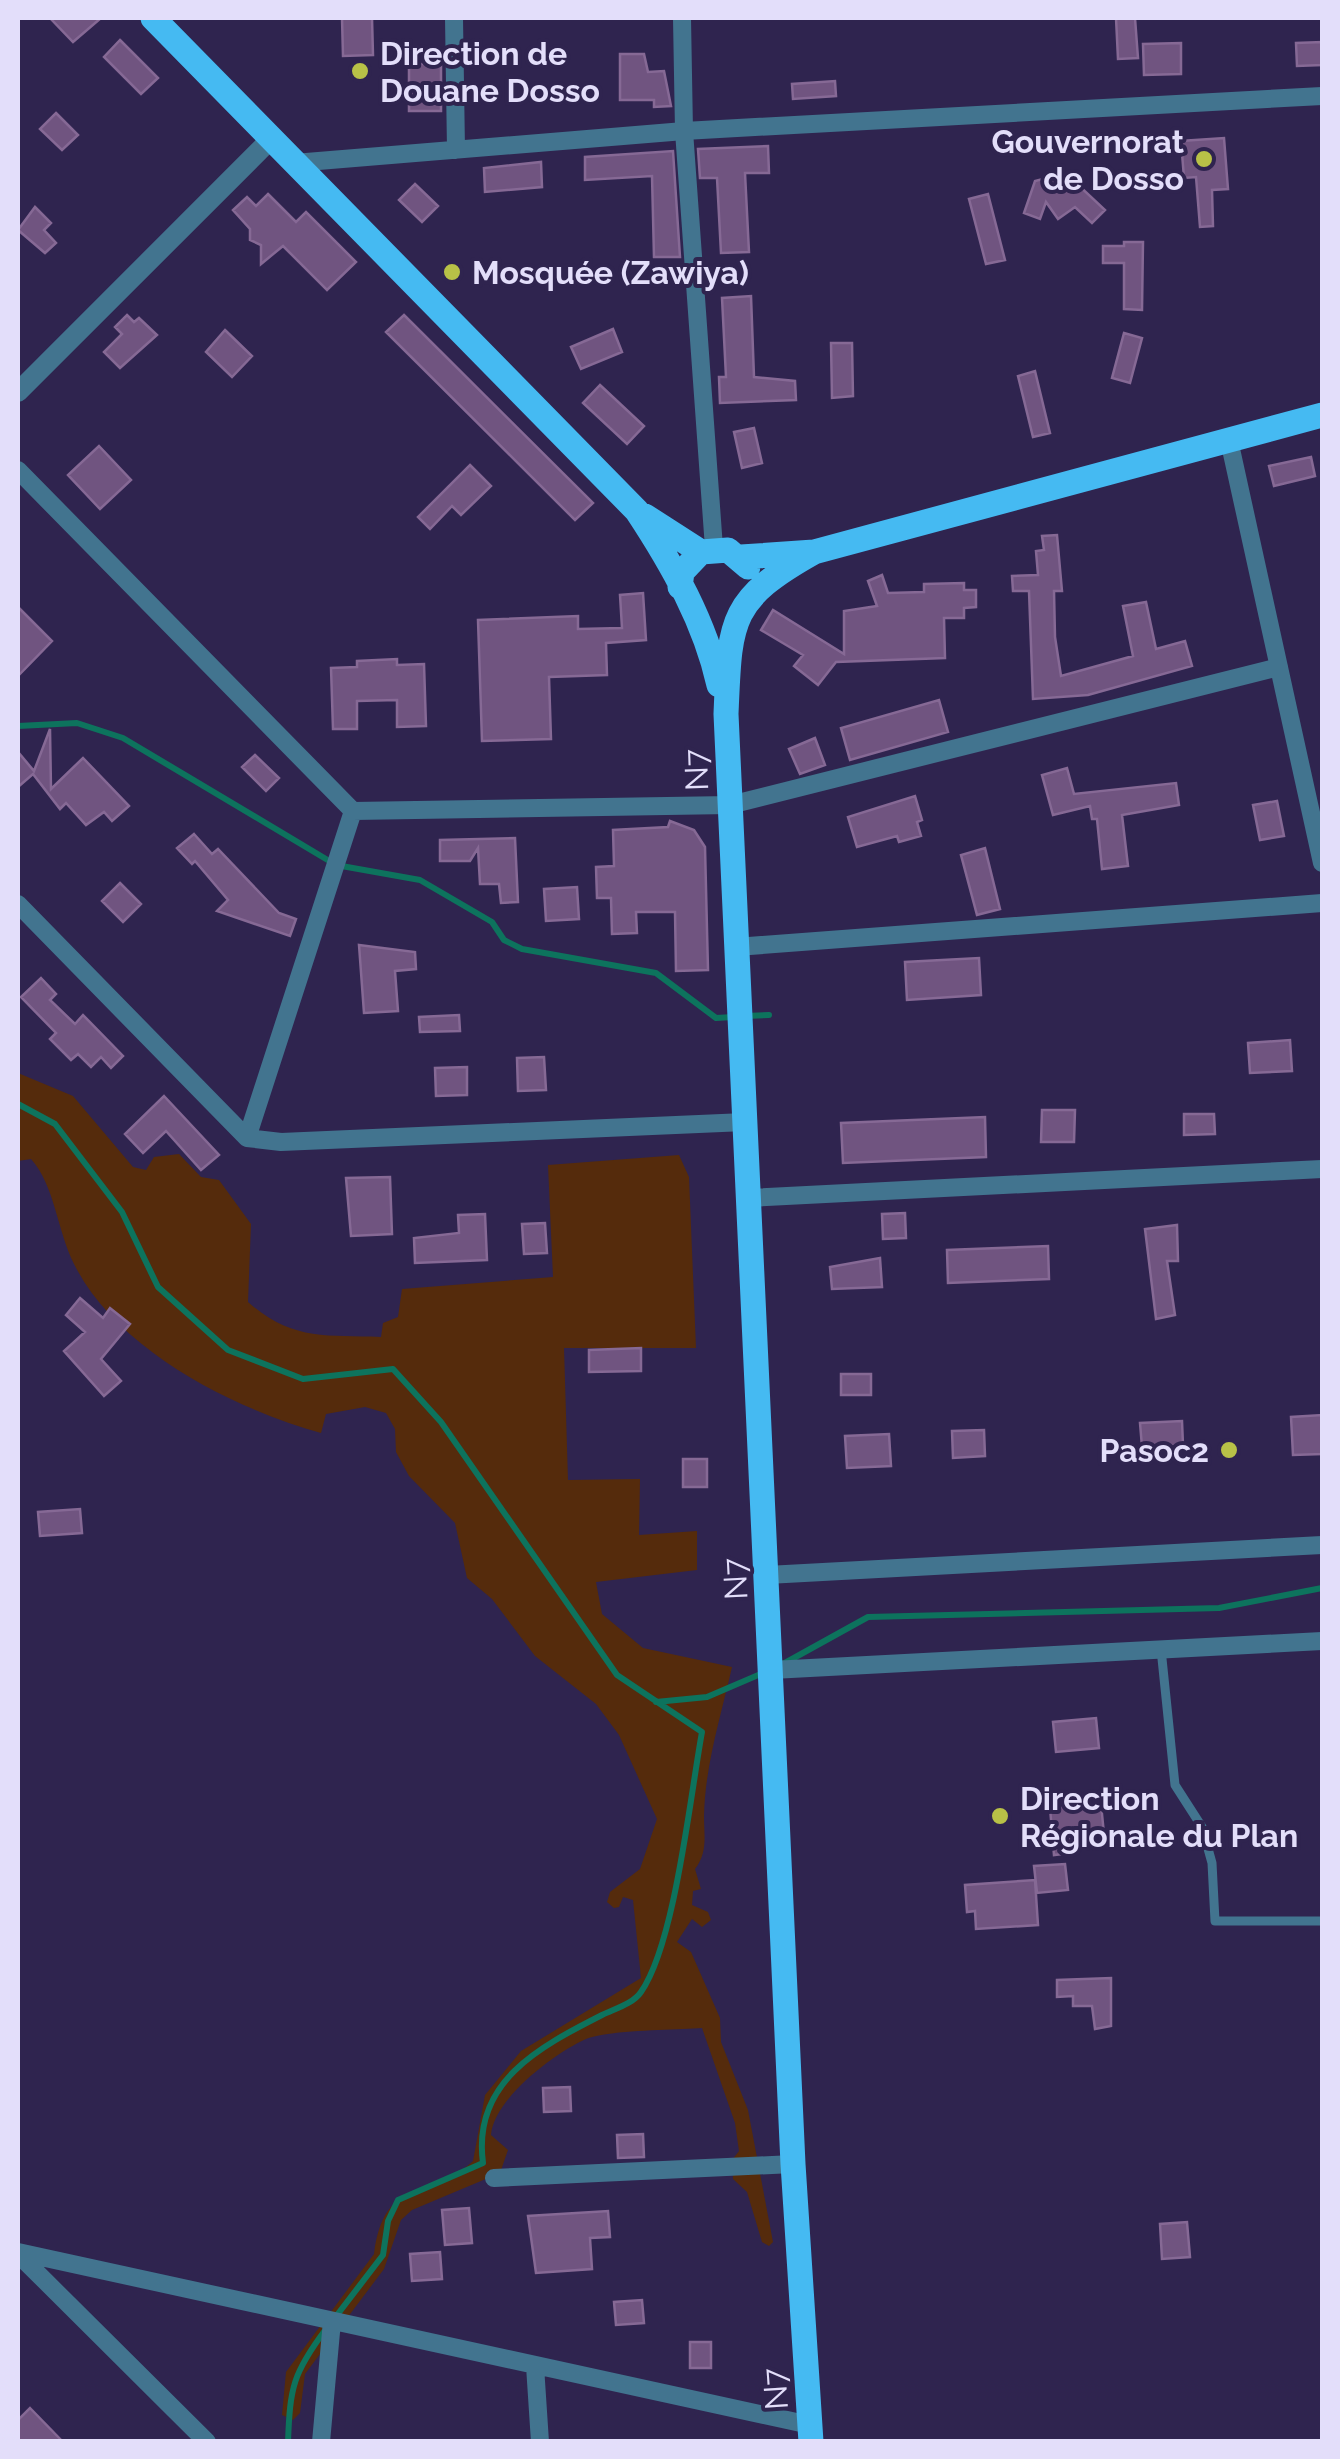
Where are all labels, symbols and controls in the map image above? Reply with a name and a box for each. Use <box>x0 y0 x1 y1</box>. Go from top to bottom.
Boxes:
place label: Direction de Douane Dosso <box>380 35 600 109</box>
marker: Direction de Douane Dosso <box>349 60 371 82</box>
place label: Gouvernorat de Dosso <box>992 123 1184 197</box>
marker: Gouvernorat de Dosso <box>1193 148 1215 170</box>
place label: Mosquée (Zawiya) <box>472 254 749 291</box>
marker: Mosquée (Zawiya) <box>441 261 463 283</box>
street label: N7 <box>677 748 715 792</box>
place label: Pasoc2 <box>1100 1432 1209 1469</box>
marker: Pasoc2 <box>1218 1439 1240 1461</box>
street label: N7 <box>715 1557 755 1601</box>
place label: Direction Régionale du Plan <box>1020 1780 1298 1854</box>
marker: Direction Régionale du Plan <box>989 1805 1011 1827</box>
street label: N7 <box>755 2367 795 2411</box>

